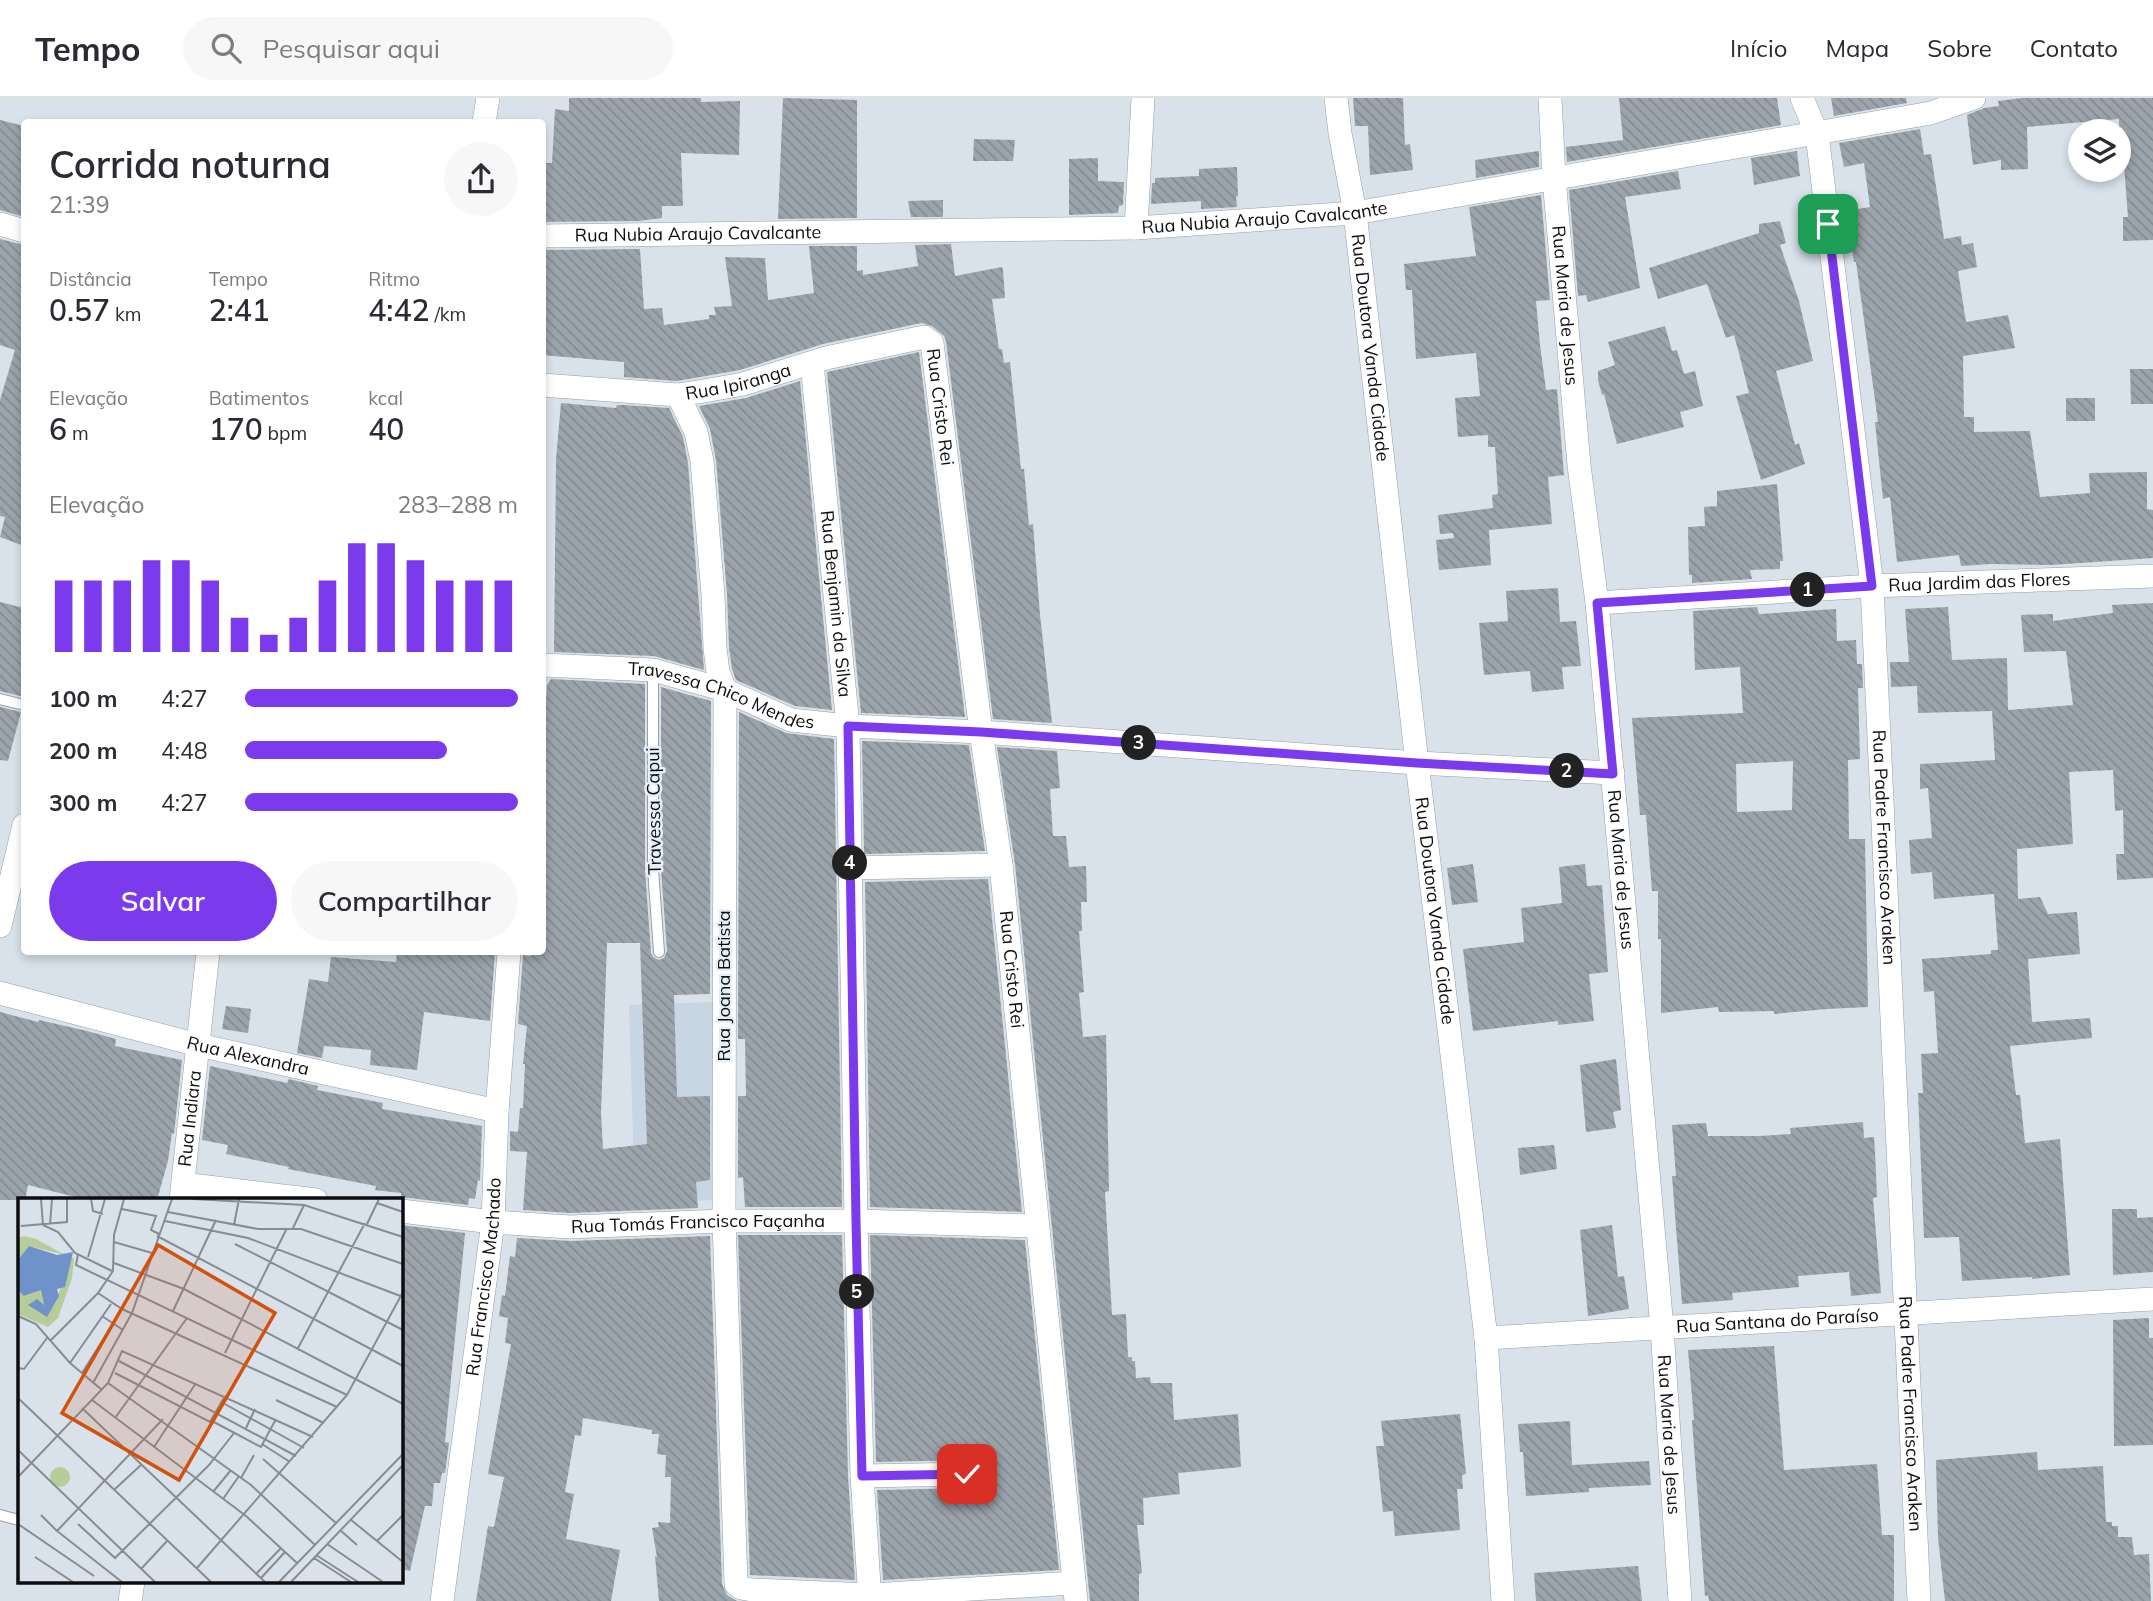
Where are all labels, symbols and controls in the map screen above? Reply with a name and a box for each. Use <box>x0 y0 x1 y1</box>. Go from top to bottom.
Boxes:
search box <box>183 17 673 80</box>
text: Tempo <box>35 28 141 69</box>
icon: search <box>207 29 245 67</box>
text: Pesquisar aqui <box>263 32 440 65</box>
text: Início <box>1730 33 1787 63</box>
text: Mapa <box>1825 33 1889 63</box>
text: Sobre <box>1927 33 1992 63</box>
text: Contato <box>2030 33 2118 63</box>
map controls <box>2068 119 2131 182</box>
button: layers <box>2068 119 2131 182</box>
text: Corrida noturna <box>49 140 331 188</box>
button: share <box>444 142 518 216</box>
text: 21:39 <box>49 190 109 219</box>
pin <box>1798 194 1858 254</box>
street label: Rua Nubia Araujo Cavalcante <box>1141 196 1389 239</box>
icon: arrive <box>1809 205 1847 243</box>
street label: Rua Nubia Araujo Cavalcante <box>575 220 821 247</box>
street label: Rua Maria de Jesus <box>1547 225 1584 386</box>
street label: Rua Doutora Vanda Cidade <box>1346 232 1395 463</box>
text: Distância <box>49 267 132 291</box>
text: Tempo <box>209 267 268 291</box>
text: Ritmo <box>368 267 420 291</box>
text: 0.57 <box>49 291 110 329</box>
text: 2:41 <box>209 291 270 329</box>
text: 4:42 <box>368 291 429 329</box>
text: km <box>110 302 142 326</box>
text: /km <box>429 302 466 326</box>
street label: Rua Cristo Rei <box>922 347 959 467</box>
street label: Rua Ipiranga <box>684 358 794 405</box>
text: Elevação <box>49 386 128 410</box>
text: Batimentos <box>209 386 309 410</box>
text: kcal <box>368 386 403 410</box>
text: 6 <box>49 410 67 448</box>
text: 170 <box>209 410 263 448</box>
text: 40 <box>368 410 404 448</box>
text: m <box>67 421 89 445</box>
text: bpm <box>263 421 307 445</box>
text: Elevação <box>49 490 144 519</box>
text: 283–288 m <box>397 490 518 519</box>
street label: Rua Benjamin da Silva <box>816 509 857 698</box>
street label: Rua Jardim das Flores <box>1888 567 2071 596</box>
pin: 1 <box>1790 573 1826 608</box>
text: 1 <box>1802 577 1813 601</box>
street label: Travessa Chico Mendes <box>628 657 816 733</box>
text: 100 m <box>49 684 117 713</box>
text: 4:27 <box>161 684 208 713</box>
pin: 3 <box>1122 726 1156 760</box>
street label: Rua Padre Francisco Araken <box>1868 729 1902 966</box>
text: 3 <box>1133 730 1144 754</box>
text: 200 m <box>49 736 117 765</box>
text: 4:48 <box>161 736 208 765</box>
street label: Travessa Capui <box>641 747 666 875</box>
pin: 2 <box>1550 754 1584 788</box>
text: 2 <box>1561 758 1572 782</box>
text: 300 m <box>49 788 117 817</box>
text: 4:27 <box>161 788 208 817</box>
street label: Rua Maria de Jesus <box>1603 789 1640 950</box>
street label: Rua Doutora Vanda Cidade <box>1410 796 1460 1026</box>
pin: 4 <box>832 846 868 880</box>
text: 4 <box>844 850 855 874</box>
button: Salvar <box>49 861 277 941</box>
button: Compartilhar <box>291 861 518 941</box>
street label: Rua Cristo Rei <box>995 910 1030 1029</box>
street label: Rua Joana Batista <box>712 911 735 1061</box>
street label: Rua Alexandra <box>185 1031 312 1080</box>
street label: Rua Indiara <box>173 1069 206 1168</box>
street label: Rua Francisco Machado <box>460 1177 506 1377</box>
inset map <box>18 1198 402 1584</box>
street label: Rua Tomás Francisco Façanha <box>571 1209 825 1238</box>
pin: 5 <box>840 1274 874 1310</box>
text: 5 <box>851 1279 862 1303</box>
street label: Rua Padre Francisco Araken <box>1894 1295 1928 1532</box>
street label: Rua Santana do Paraíso <box>1676 1303 1879 1338</box>
street label: Rua Maria de Jesus <box>1653 1354 1686 1515</box>
pin <box>937 1444 997 1504</box>
icon: check <box>948 1455 986 1493</box>

